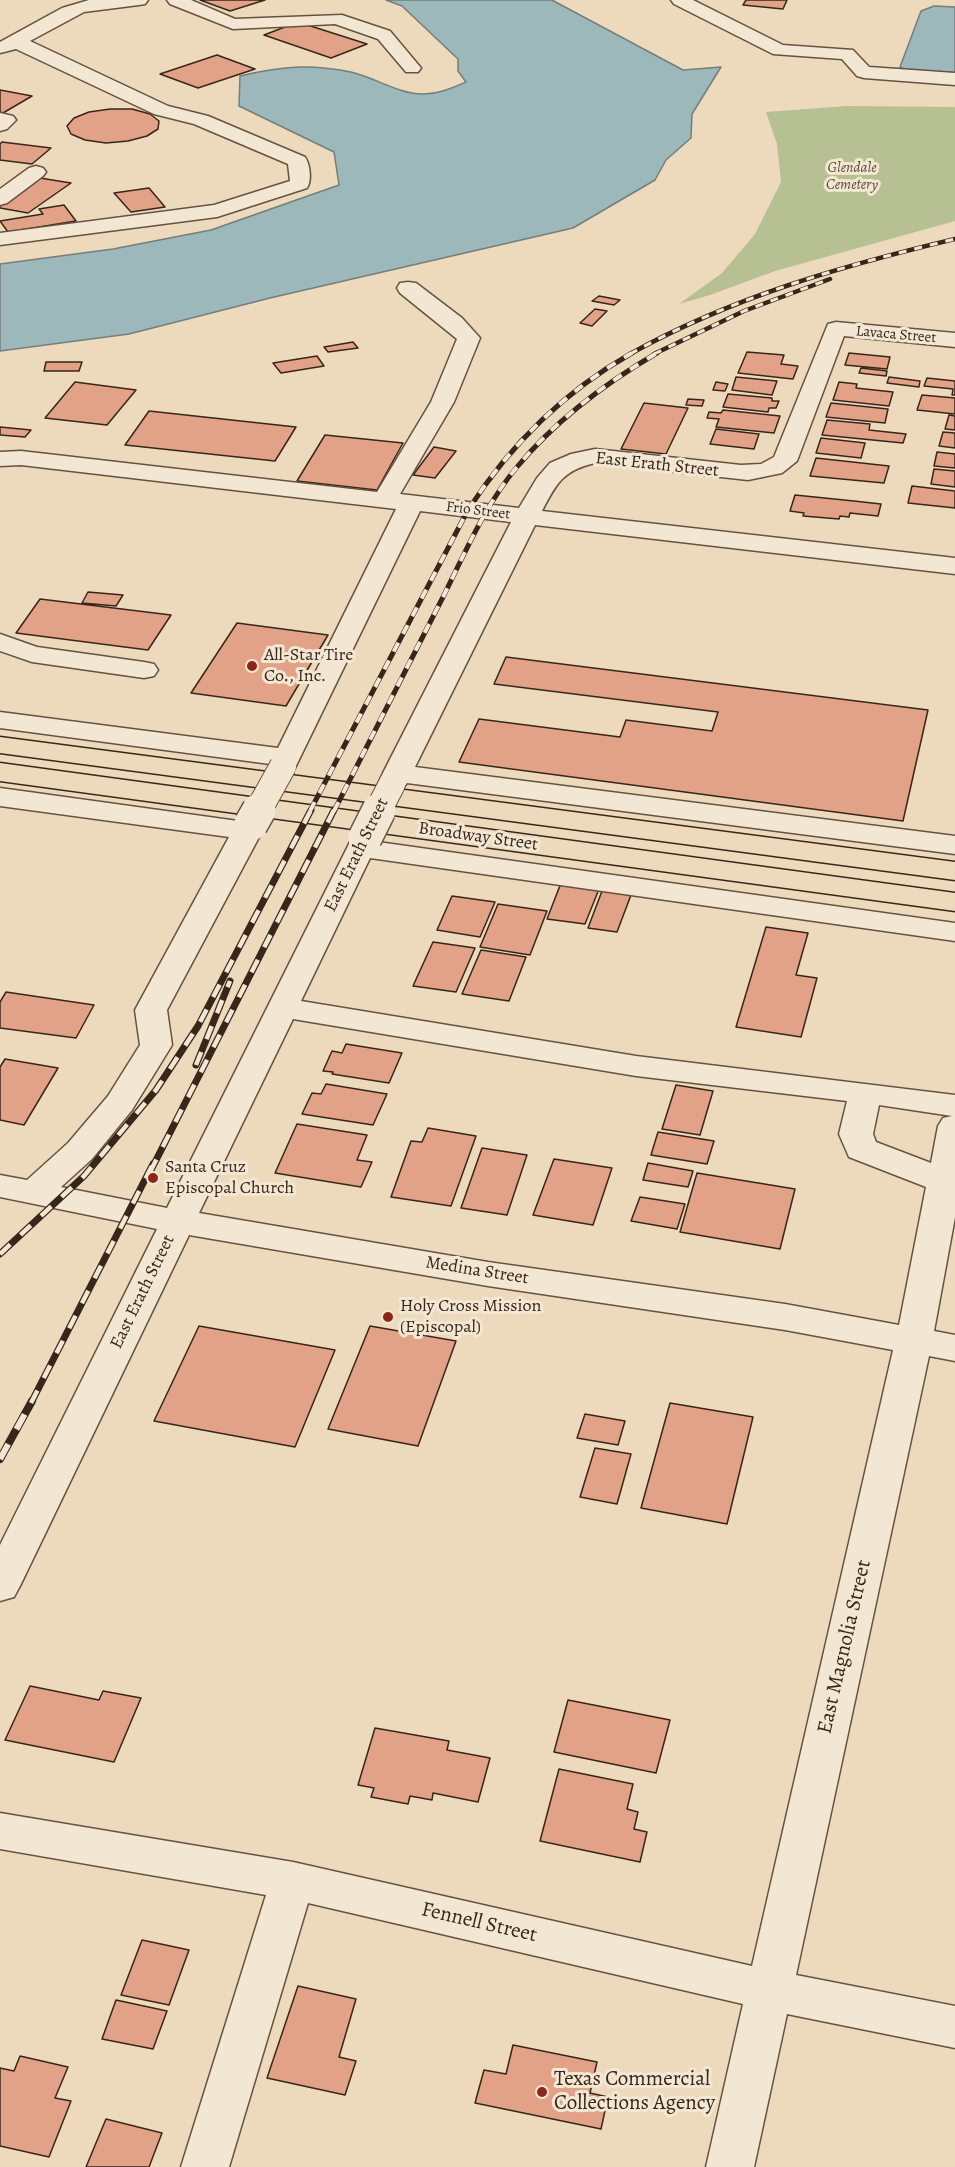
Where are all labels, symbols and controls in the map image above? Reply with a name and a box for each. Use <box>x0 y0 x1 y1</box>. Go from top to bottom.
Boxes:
park label: Glendale Cemetery <box>826 159 878 194</box>
street label: Lavaca Street <box>855 323 937 347</box>
street label: East Erath Street <box>594 448 720 482</box>
street label: Frio Street <box>445 498 511 524</box>
place label: All-Star Tire Co., Inc. <box>264 645 353 688</box>
marker: All-Star Tire Co., Inc. <box>245 659 259 673</box>
street label: East Erath Street <box>320 795 394 915</box>
street label: Broadway Street <box>417 818 539 856</box>
place label: Santa Cruz Episcopal Church <box>165 1157 294 1200</box>
marker: Santa Cruz Episcopal Church <box>146 1171 160 1185</box>
street label: East Erath Street <box>106 1232 180 1352</box>
street label: Medina Street <box>424 1252 530 1290</box>
place label: Holy Cross Mission (Episcopal) <box>400 1296 541 1338</box>
marker: Holy Cross Mission (Episcopal) <box>381 1310 395 1324</box>
street label: East Magnolia Street <box>813 1558 877 1736</box>
street label: Fennell Street <box>419 1897 539 1949</box>
place label: Texas Commercial Collections Agency <box>554 2067 715 2117</box>
marker: Texas Commercial Collections Agency <box>535 2085 549 2099</box>

